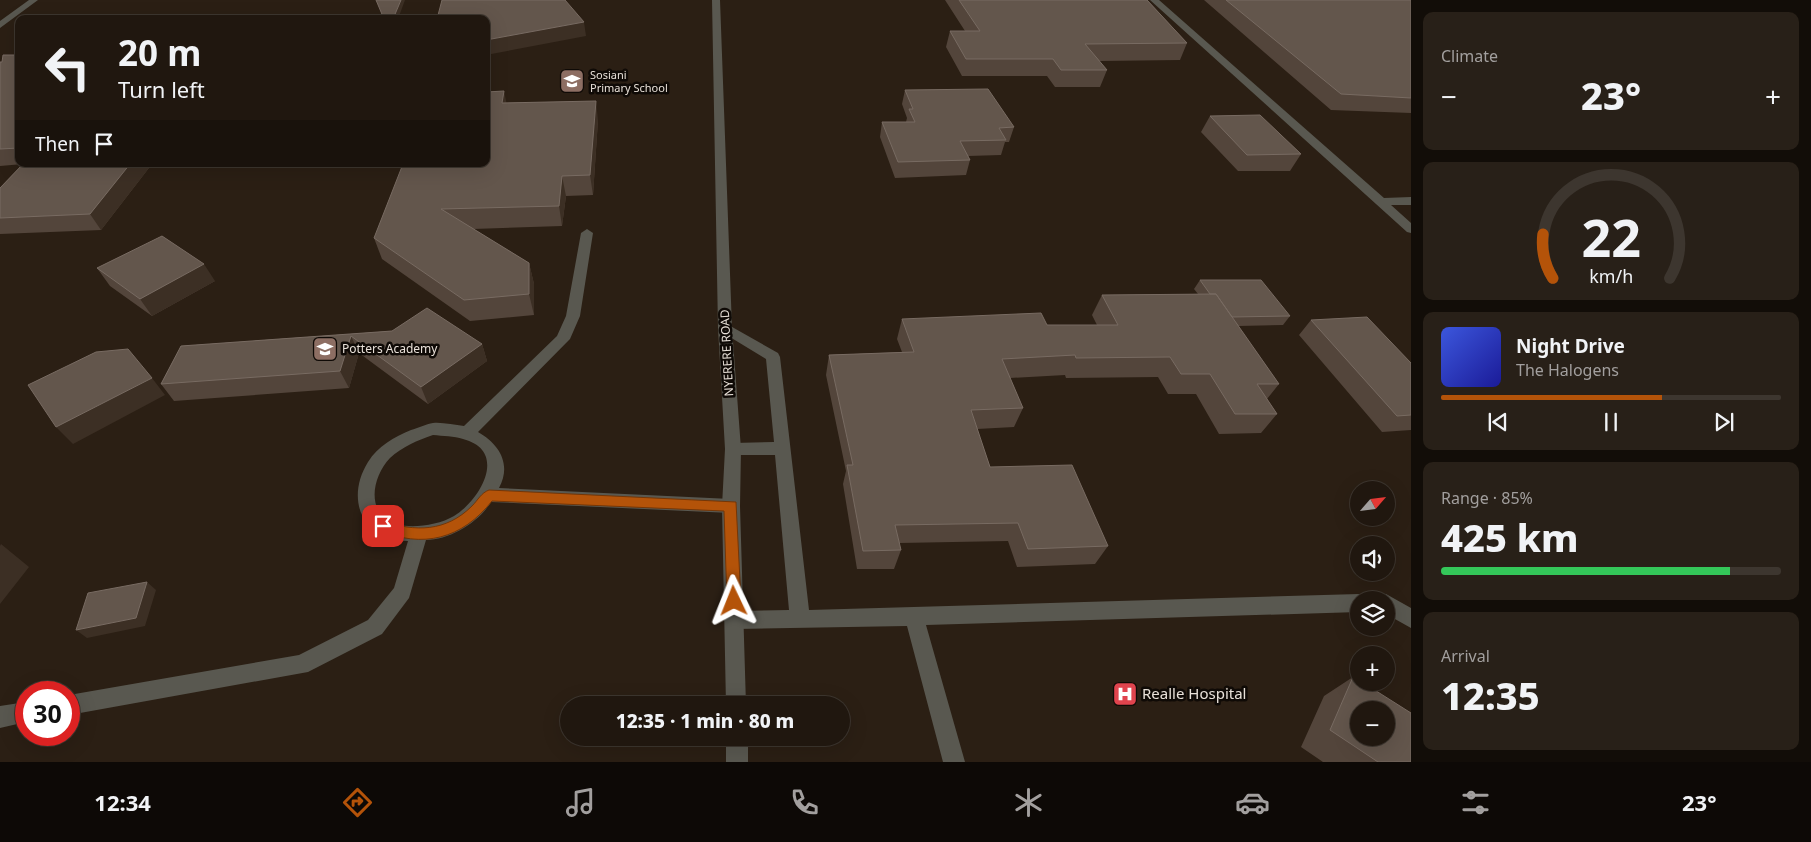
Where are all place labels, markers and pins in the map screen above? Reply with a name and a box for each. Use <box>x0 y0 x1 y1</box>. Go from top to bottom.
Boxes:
place label: Sosiani Primary School <box>590 67 668 95</box>
school or university icon: Sosiani Primary School <box>559 68 585 94</box>
school or university icon: Potters Academy <box>312 336 338 362</box>
place label: Potters Academy <box>342 340 438 357</box>
pin <box>362 505 404 547</box>
hospital icon: Realle Hospital <box>1112 681 1138 707</box>
place label: Realle Hospital <box>1142 683 1246 703</box>

